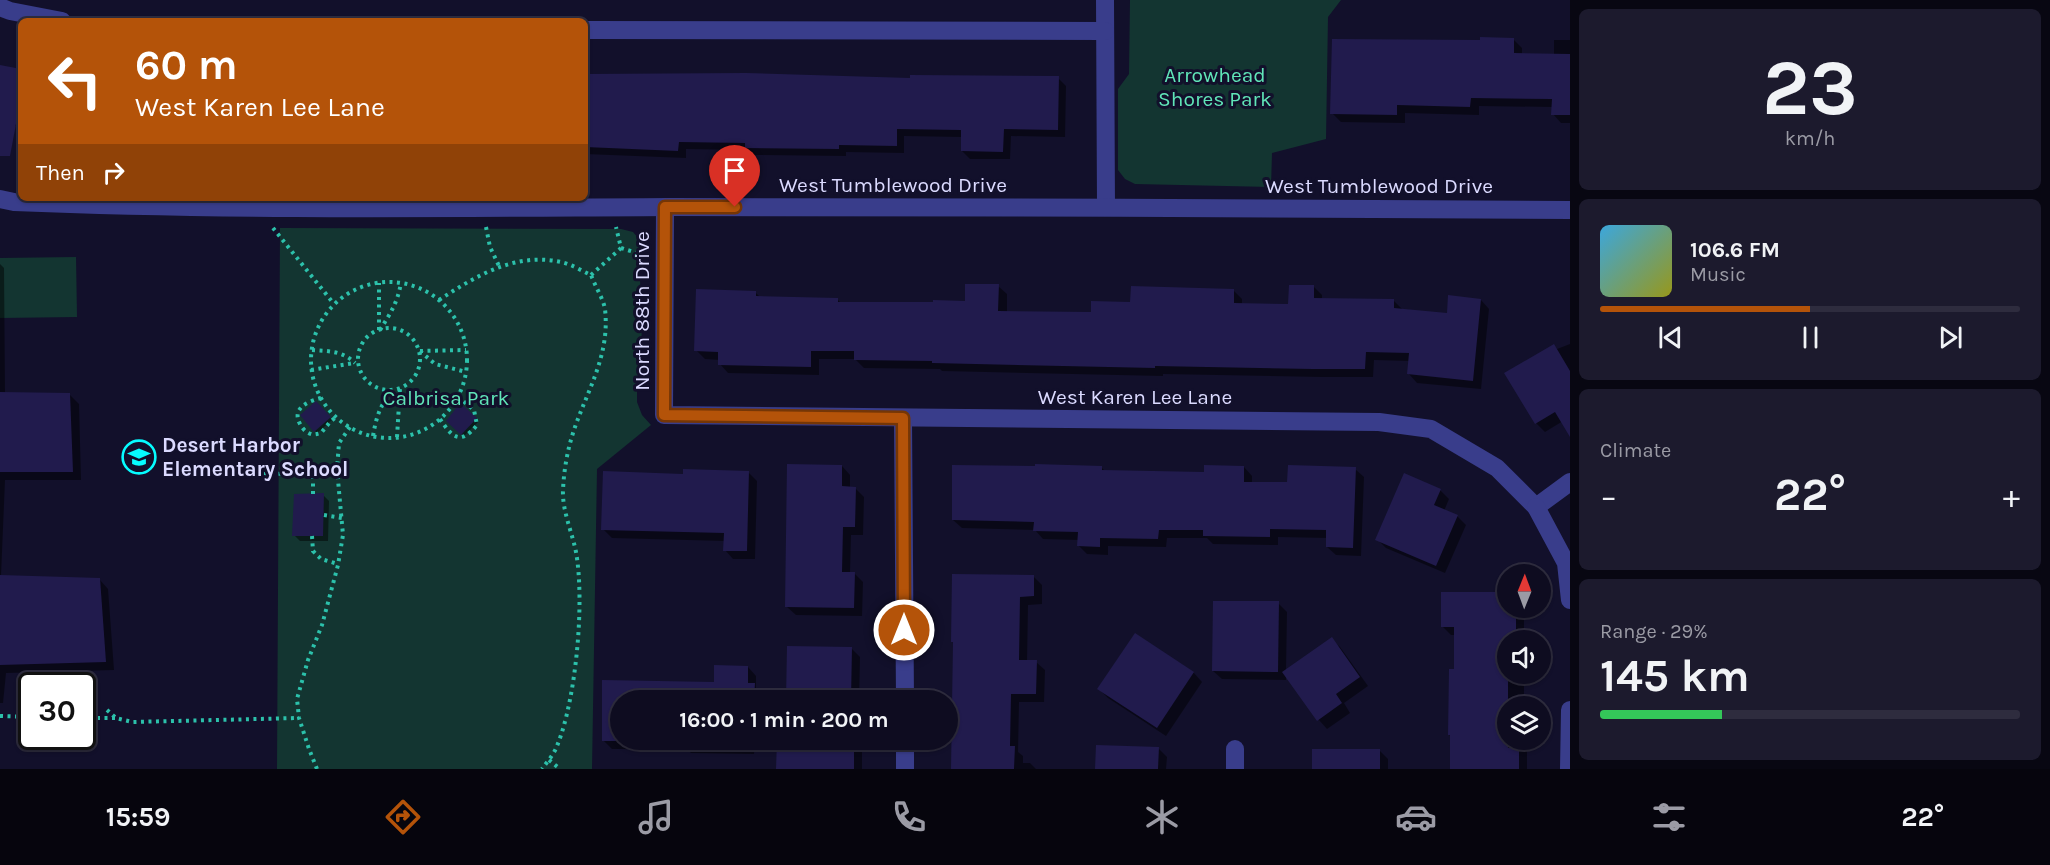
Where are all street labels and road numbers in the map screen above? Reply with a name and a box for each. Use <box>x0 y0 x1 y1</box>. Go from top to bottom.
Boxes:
street label: West Tumblewood Drive <box>779 173 1007 197</box>
street label: West Tumblewood Drive <box>1265 174 1493 198</box>
street label: North 88th Drive <box>630 231 654 391</box>
street label: West Karen Lee Lane <box>1038 385 1232 409</box>

